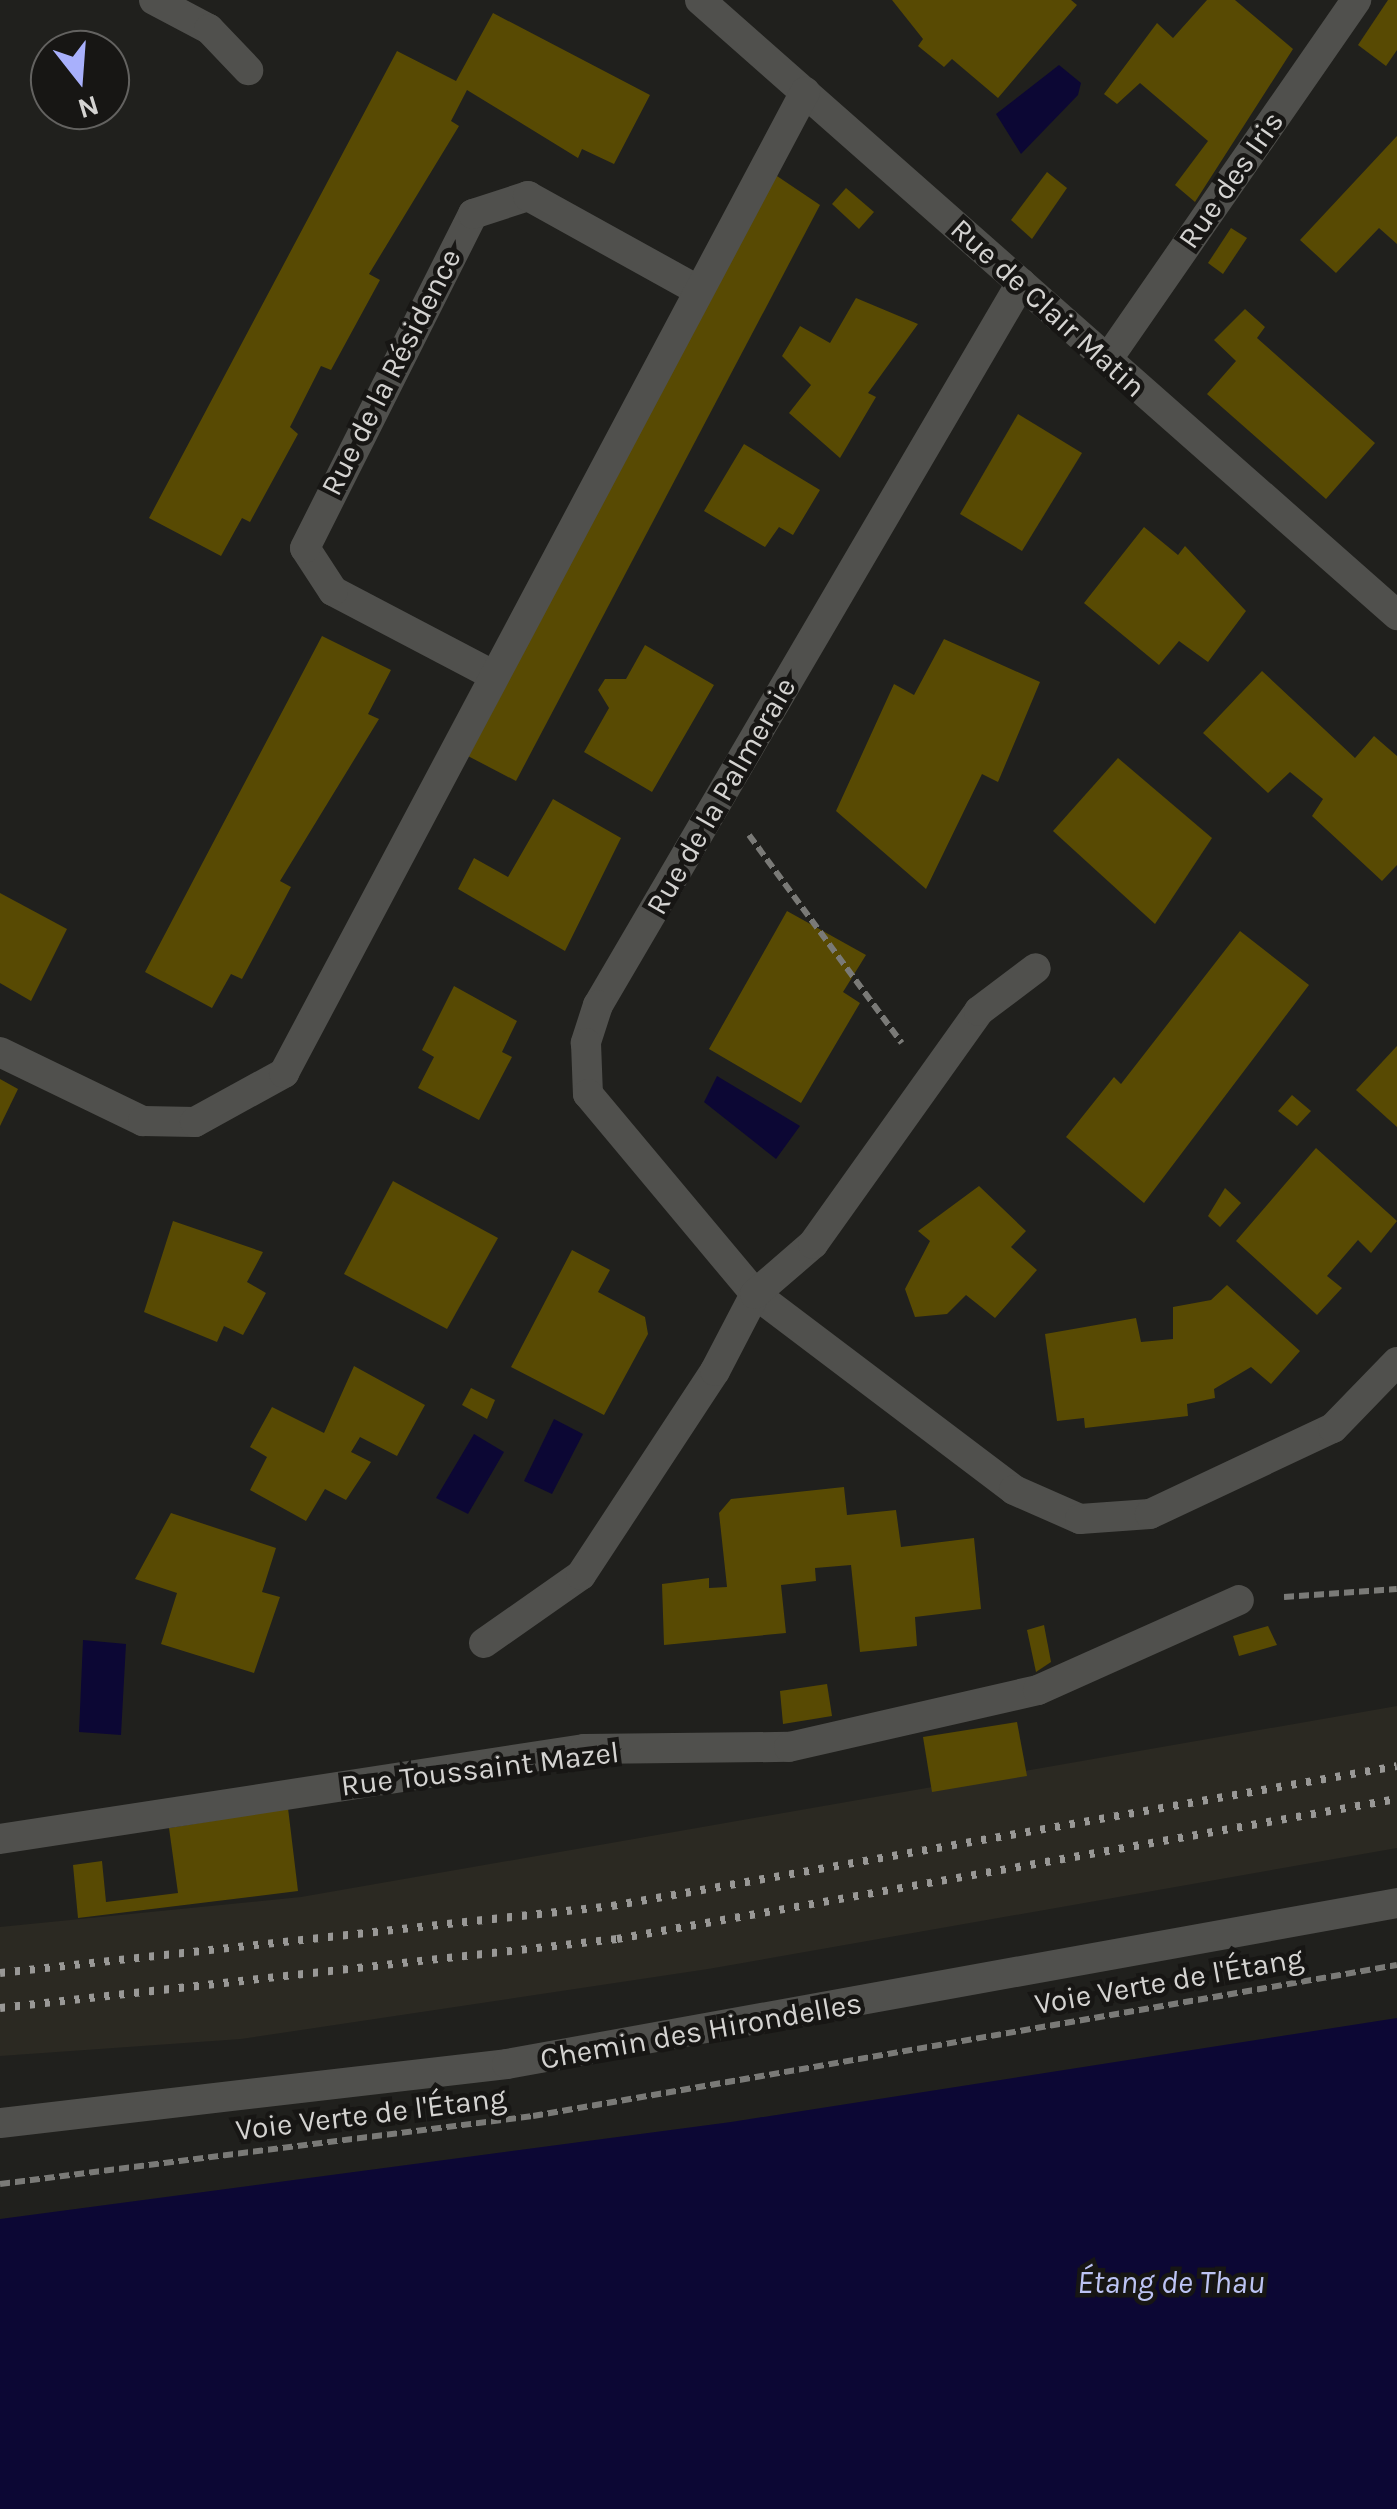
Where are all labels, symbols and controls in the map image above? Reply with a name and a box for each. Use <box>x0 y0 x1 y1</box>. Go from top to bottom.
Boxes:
north arrow <box>30 30 130 130</box>
text: N <box>74 89 103 126</box>
street label: Rue des Iris <box>1171 105 1291 255</box>
street label: Rue de Clair Matin <box>943 211 1153 405</box>
street label: Rue de la Résidence <box>313 243 469 501</box>
street label: Rue de la Palmeraie <box>638 671 804 921</box>
street label: Rue Toussaint Mazel <box>339 1734 621 1804</box>
street label: Voie Verte de l'Étang <box>1032 1940 1306 2022</box>
street label: Chemin des Hirondelles <box>538 1985 864 2077</box>
street label: Voie Verte de l'Étang <box>234 2080 508 2148</box>
water label: Étang de Thau <box>1077 2264 1265 2302</box>

